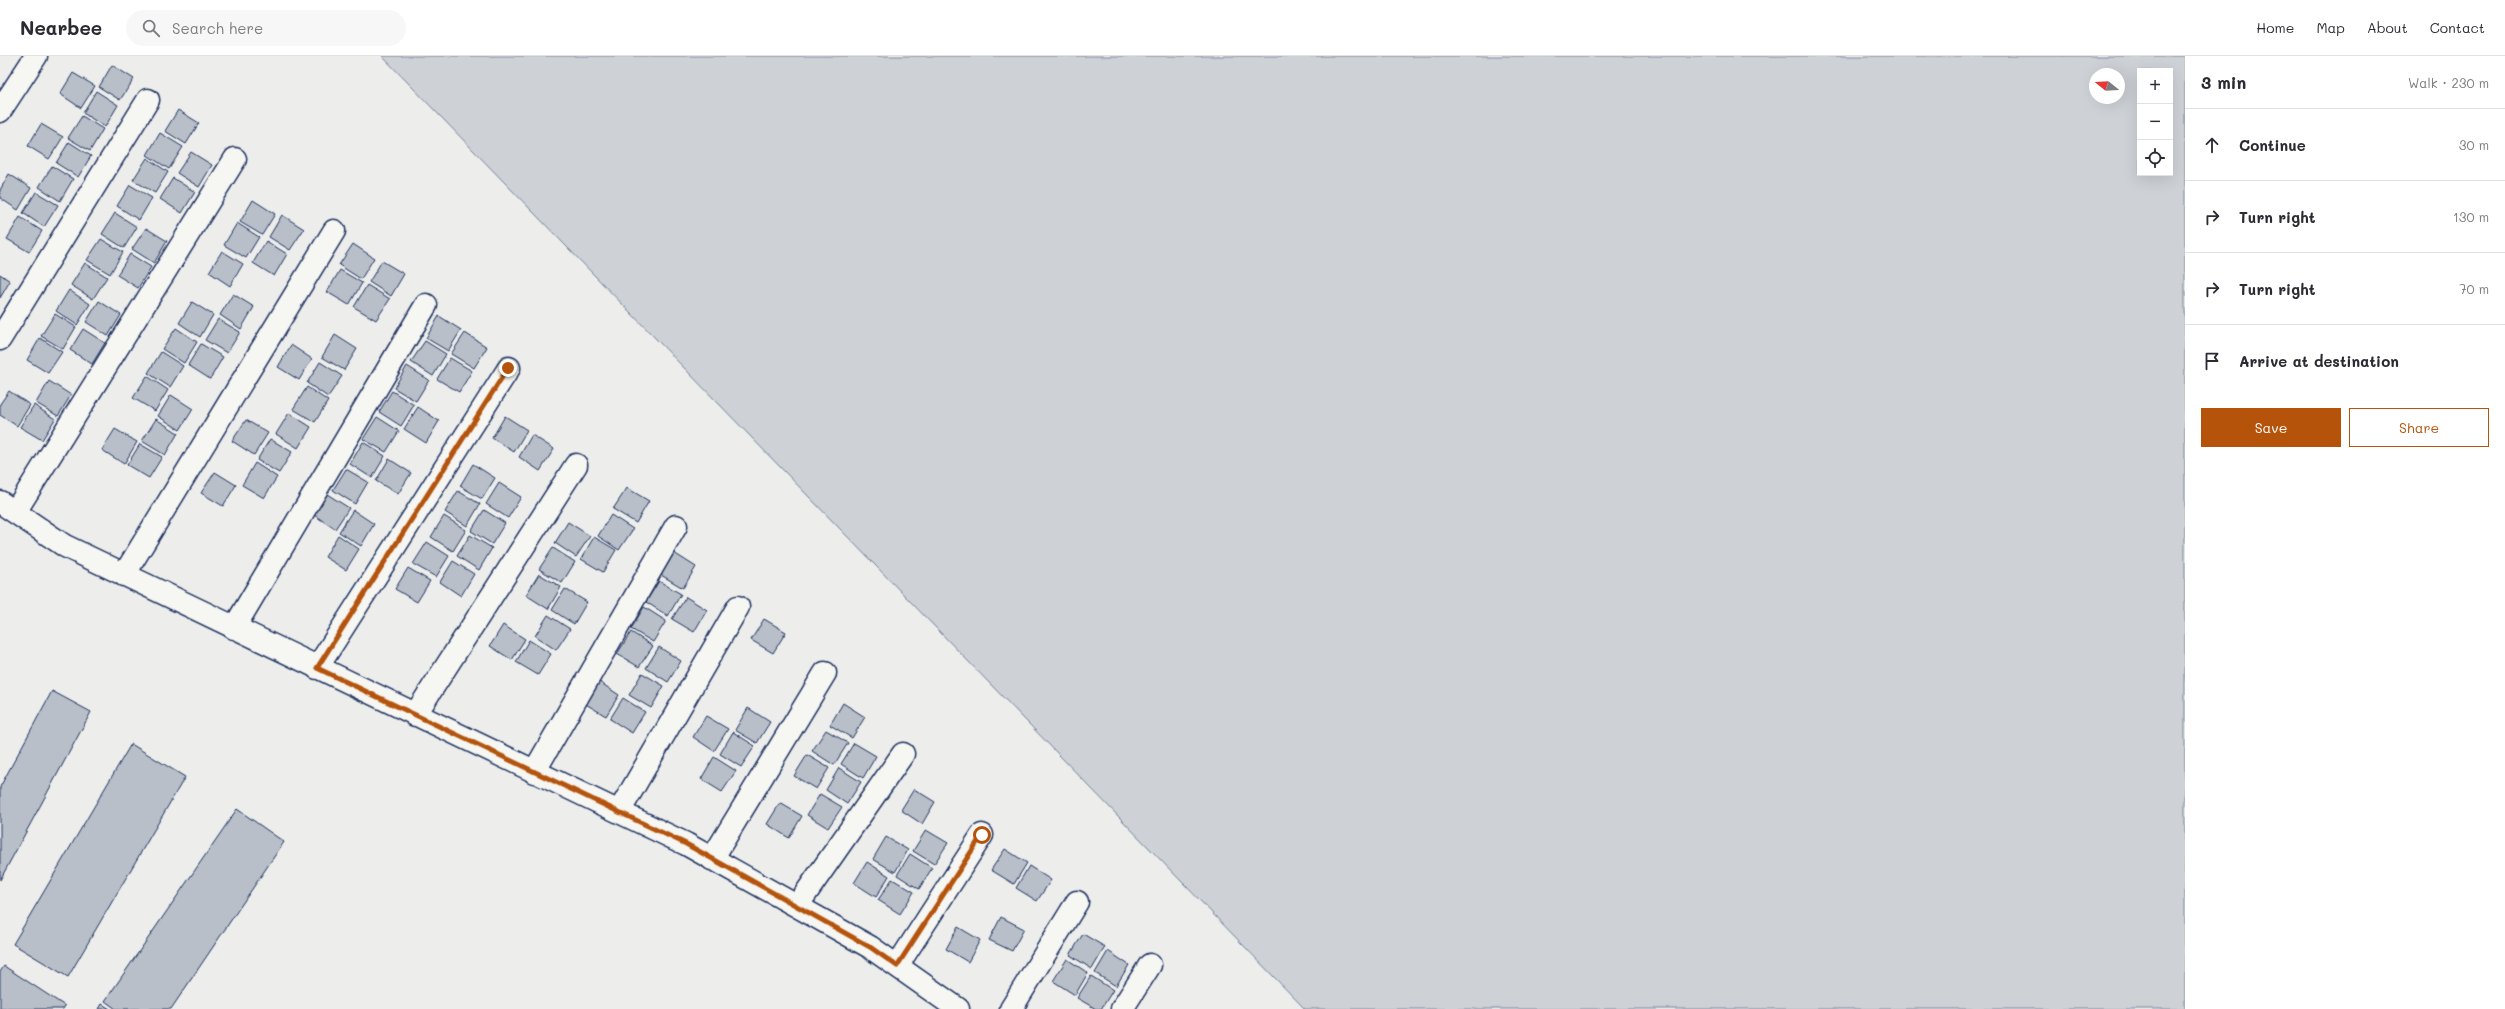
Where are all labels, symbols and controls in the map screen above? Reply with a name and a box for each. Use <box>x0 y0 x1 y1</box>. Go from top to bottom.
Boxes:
search box <box>126 10 406 46</box>
text: Nearbee <box>20 15 102 40</box>
icon: search <box>140 17 162 39</box>
text: Search here <box>172 18 263 38</box>
text: Home <box>2256 18 2294 37</box>
text: Map <box>2316 18 2345 37</box>
text: About <box>2367 18 2408 37</box>
text: Contact <box>2430 18 2485 37</box>
north arrow <box>2089 68 2125 104</box>
map controls <box>2137 68 2173 176</box>
button: + <box>2137 68 2173 104</box>
text: 3 min <box>2201 71 2246 93</box>
text: Walk · 230 m <box>2408 74 2489 91</box>
button: − <box>2137 104 2173 140</box>
icon: ahead <box>2201 134 2223 156</box>
text: Continue <box>2239 135 2306 155</box>
text: 30 m <box>2459 136 2489 153</box>
button: locate <box>2137 140 2173 176</box>
icon: right <box>2201 206 2223 228</box>
text: Turn right <box>2239 207 2316 227</box>
text: 130 m <box>2453 208 2489 225</box>
icon: right <box>2201 278 2223 300</box>
text: Turn right <box>2239 279 2316 299</box>
text: 70 m <box>2459 280 2489 297</box>
icon: arrive <box>2201 350 2223 372</box>
text: Arrive at destination <box>2239 351 2399 371</box>
route end <box>499 359 517 377</box>
button: Save <box>2201 408 2341 447</box>
button: Share <box>2349 408 2489 447</box>
route start <box>973 826 991 844</box>

